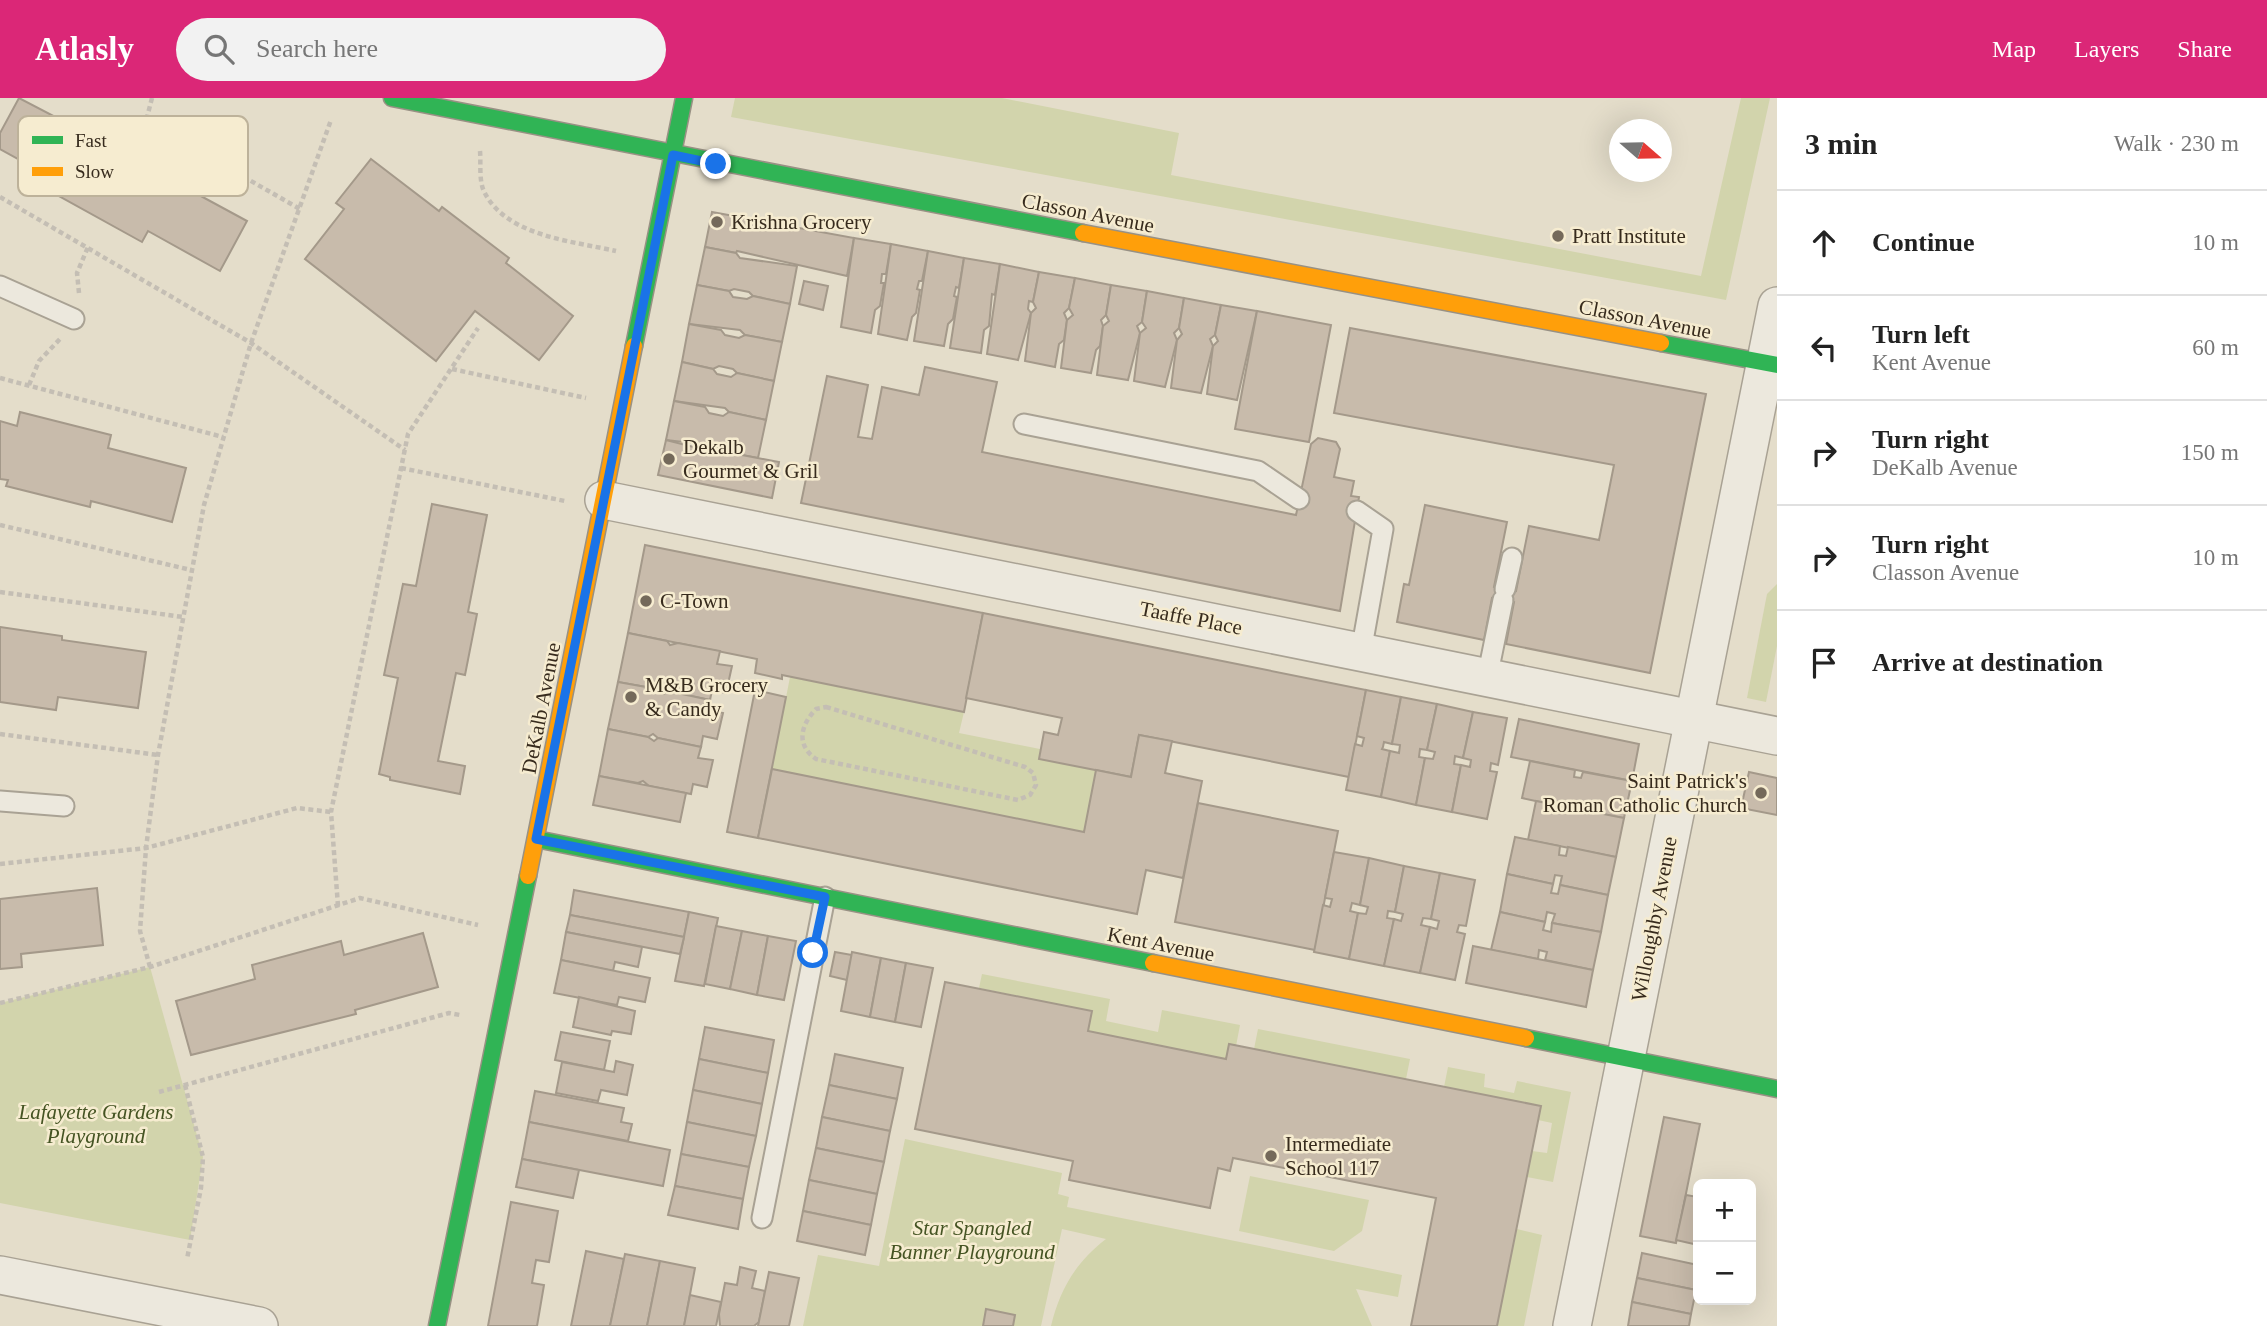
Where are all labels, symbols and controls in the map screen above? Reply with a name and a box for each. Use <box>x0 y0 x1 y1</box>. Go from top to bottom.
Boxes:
search box <box>176 18 666 81</box>
icon: search <box>200 30 238 68</box>
text: Atlasly <box>35 31 134 67</box>
text: Search here <box>256 34 378 63</box>
text: Map <box>1992 36 2036 62</box>
text: Layers <box>2074 36 2139 62</box>
text: Share <box>2177 36 2232 62</box>
legend <box>18 116 248 196</box>
north arrow <box>1609 119 1672 182</box>
text: 3 min <box>1805 127 1878 160</box>
text: Fast <box>75 130 107 151</box>
text: Walk · 230 m <box>2114 131 2239 156</box>
route end <box>700 148 731 179</box>
text: Slow <box>75 161 114 182</box>
street label: Classon Avenue <box>1020 188 1156 238</box>
place label: Krishna Grocery <box>731 210 872 234</box>
marker: Krishna Grocery <box>709 214 725 230</box>
place label: Pratt Institute <box>1572 224 1686 248</box>
icon: ahead <box>1805 224 1843 262</box>
marker: Pratt Institute <box>1550 228 1566 244</box>
text: Continue <box>1872 228 1975 257</box>
text: 10 m <box>2192 230 2239 255</box>
street label: Classon Avenue <box>1577 294 1713 344</box>
text: Turn left <box>1872 320 1970 349</box>
icon: left <box>1805 329 1843 367</box>
text: 60 m <box>2192 335 2239 360</box>
text: Kent Avenue <box>1872 350 1991 375</box>
text: Turn right <box>1872 425 1989 454</box>
icon: right <box>1805 434 1843 472</box>
place label: Dekalb Gourmet & Gril <box>683 435 818 483</box>
text: 150 m <box>2181 440 2239 465</box>
marker: Dekalb Gourmet & Gril <box>661 451 677 467</box>
text: DeKalb Avenue <box>1872 455 2018 480</box>
text: Turn right <box>1872 530 1989 559</box>
icon: right <box>1805 539 1843 577</box>
text: 10 m <box>2192 545 2239 570</box>
text: Classon Avenue <box>1872 560 2019 585</box>
place label: C-Town <box>660 589 729 613</box>
marker: C-Town <box>638 593 654 609</box>
street label: Taaffe Place <box>1138 596 1244 640</box>
street label: DeKalb Avenue <box>517 640 565 776</box>
icon: arrive <box>1805 644 1843 682</box>
text: Arrive at destination <box>1872 648 2103 677</box>
place label: M&B Grocery & Candy <box>645 673 769 721</box>
marker: M&B Grocery & Candy <box>623 689 639 705</box>
place label: Saint Patrick's Roman Catholic Church <box>1543 769 1747 817</box>
marker: Saint Patrick's Roman Catholic Church <box>1753 785 1769 801</box>
street label: Willoughby Avenue <box>1626 835 1682 1003</box>
street label: Kent Avenue <box>1105 922 1217 966</box>
route start <box>797 937 828 968</box>
park label: Lafayette Gardens Playground <box>18 1100 173 1148</box>
place label: Intermediate School 117 <box>1285 1132 1391 1180</box>
marker: Intermediate School 117 <box>1263 1148 1279 1164</box>
map controls <box>1693 1179 1756 1305</box>
button: + <box>1693 1179 1756 1242</box>
park label: Star Spangled Banner Playground <box>889 1216 1055 1264</box>
button: − <box>1693 1242 1756 1305</box>

